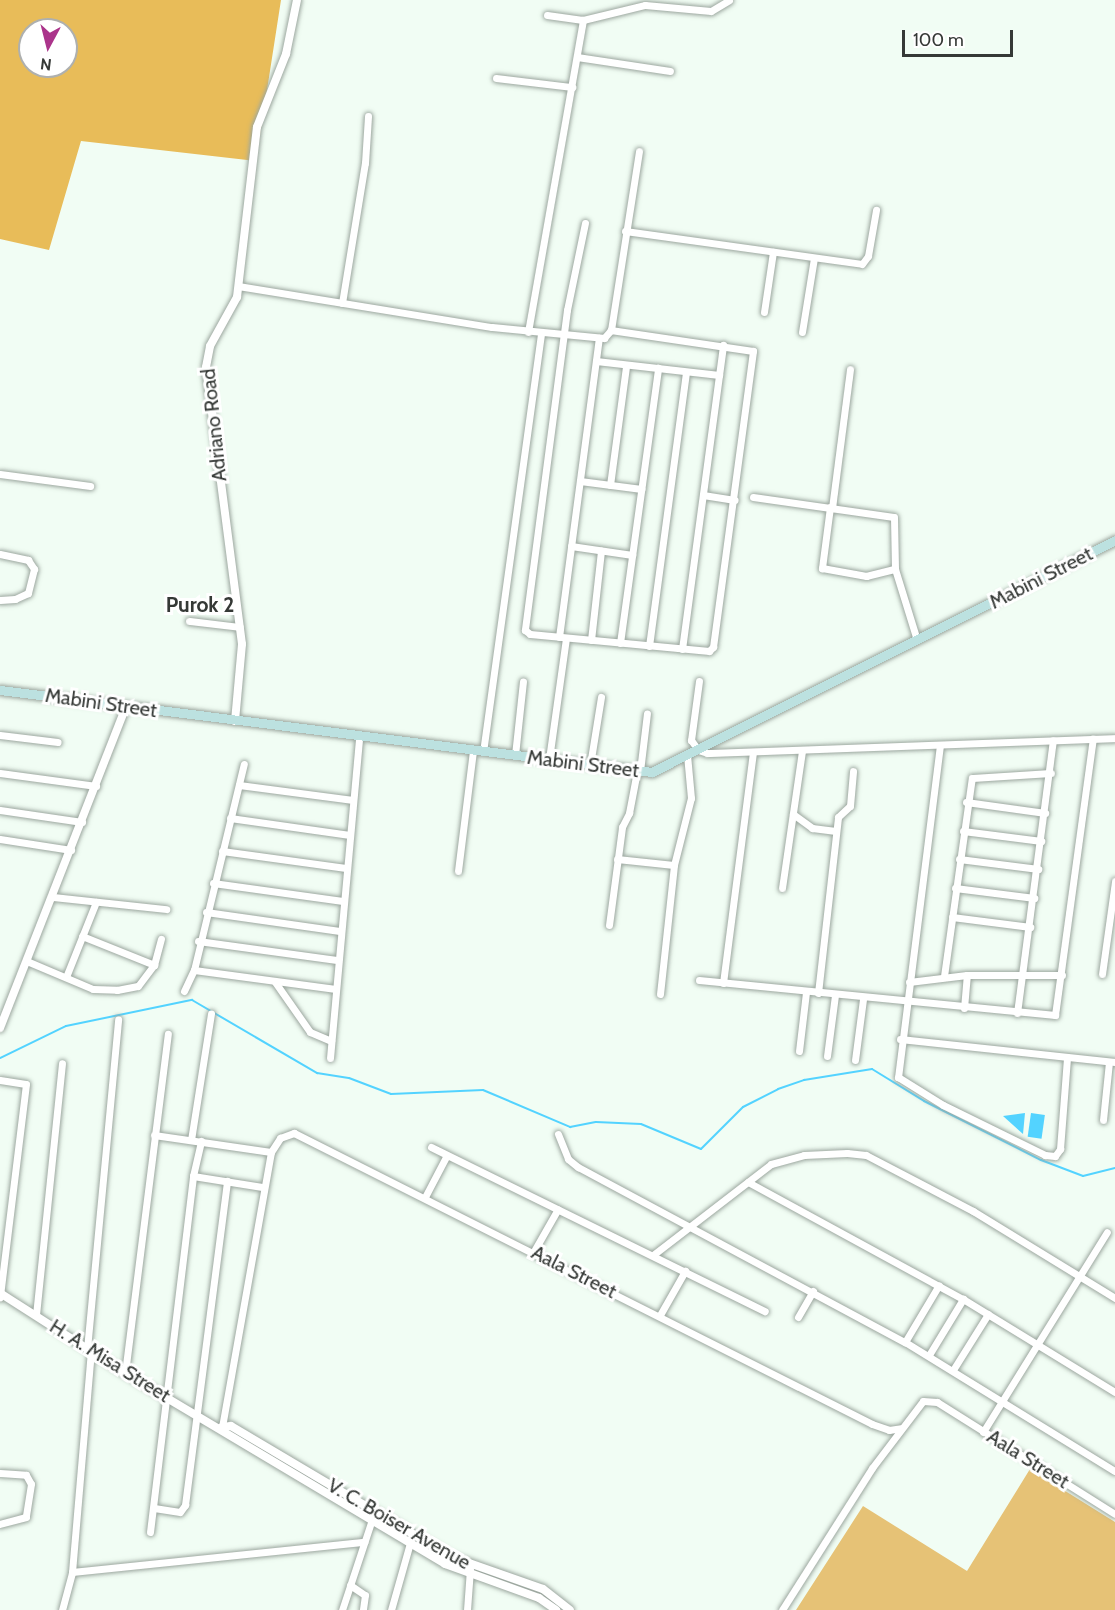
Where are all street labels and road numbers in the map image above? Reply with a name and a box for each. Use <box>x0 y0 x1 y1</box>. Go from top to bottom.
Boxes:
street label: Adriano Road <box>196 367 232 483</box>
street label: Mabini Street <box>985 542 1097 614</box>
street label: Mabini Street <box>44 683 158 723</box>
street label: Mabini Street <box>526 745 640 783</box>
street label: Aala Street <box>528 1240 620 1304</box>
street label: H. A. Misa Street <box>45 1314 175 1408</box>
street label: Aala Street <box>983 1424 1073 1494</box>
street label: V. C. Boiser Avenue <box>323 1473 475 1575</box>

